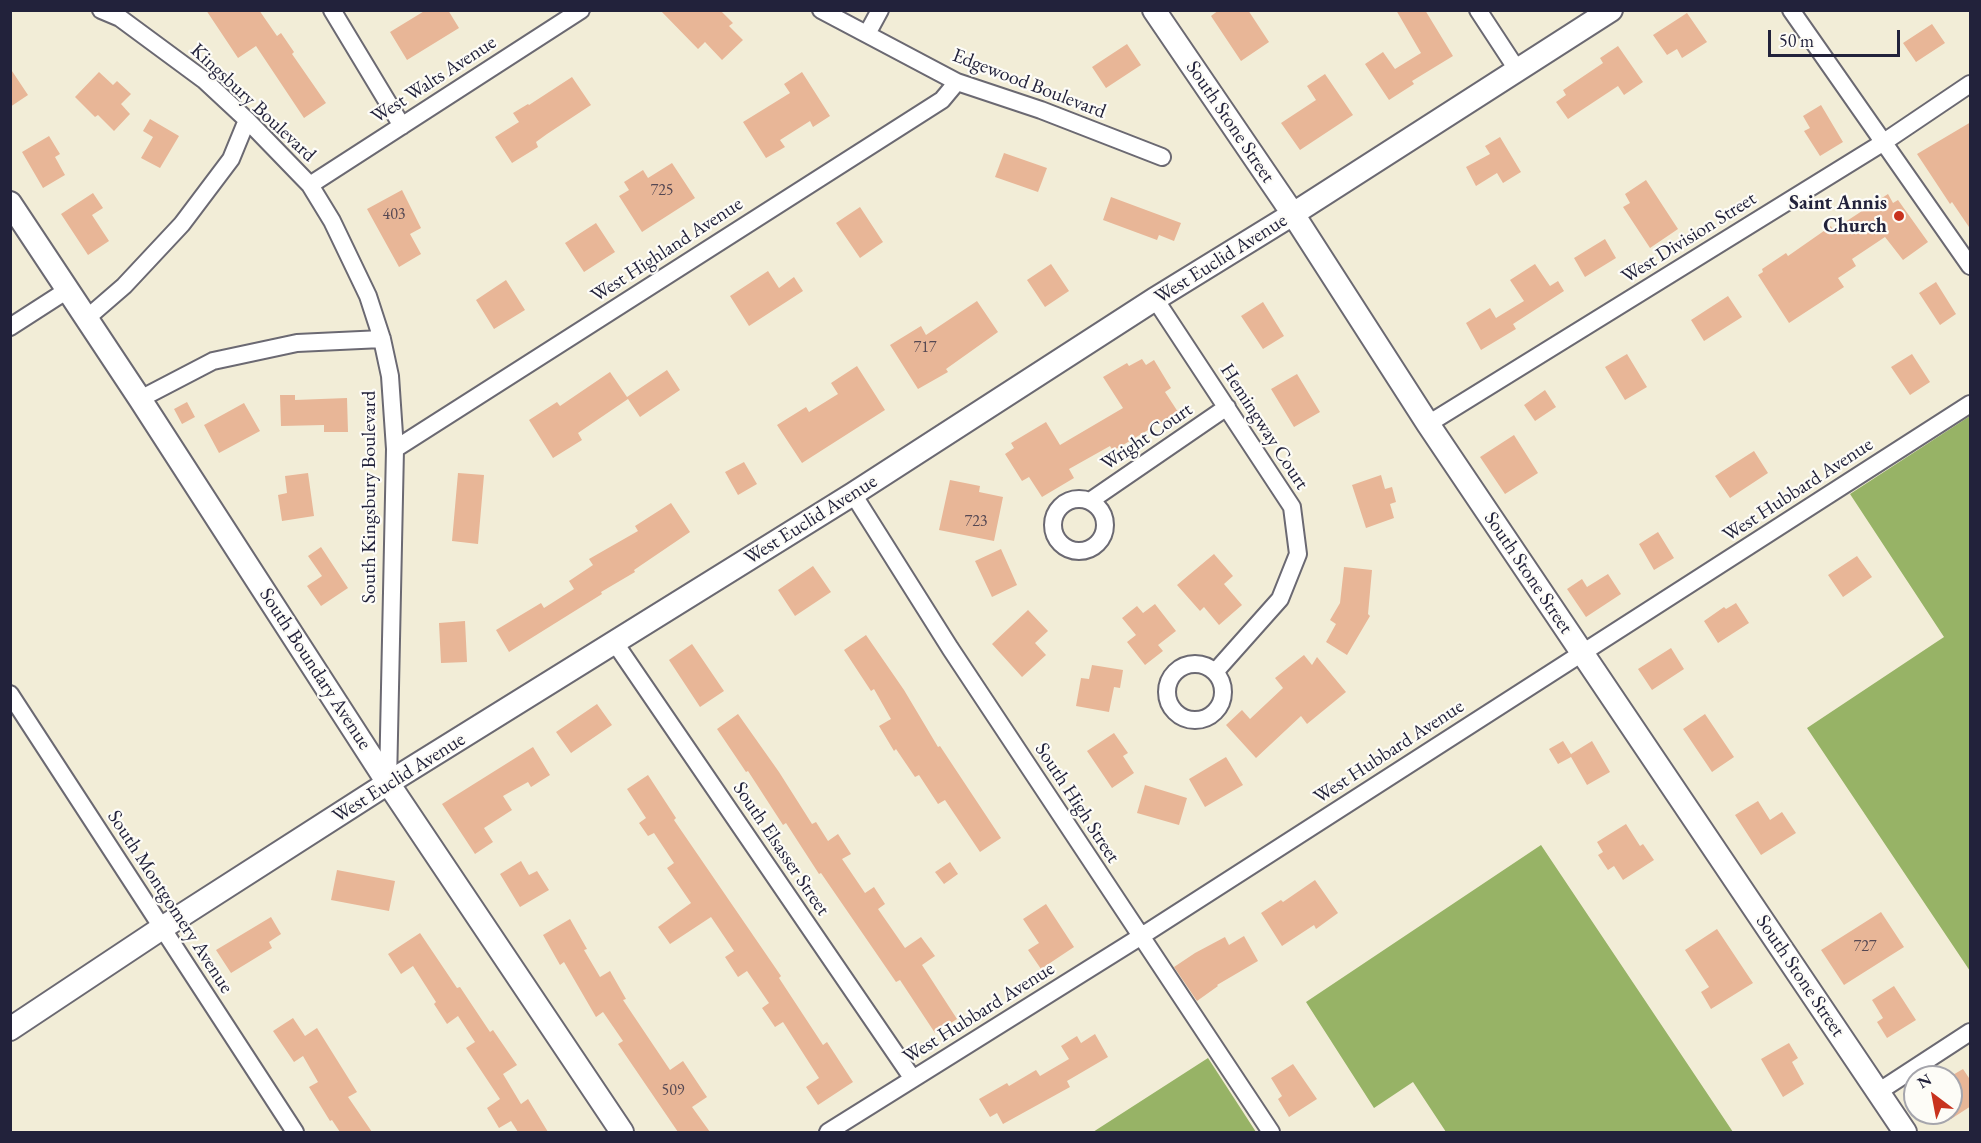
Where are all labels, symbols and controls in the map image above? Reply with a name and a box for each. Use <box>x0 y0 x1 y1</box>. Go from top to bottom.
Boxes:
scale bar <box>1771 18 1903 56</box>
text: 50 m <box>1779 29 1814 52</box>
street label: West Walts Avenue <box>367 31 501 129</box>
street label: Kingsbury Boulevard <box>185 39 321 167</box>
street label: Edgewood Boulevard <box>949 44 1109 124</box>
street label: South Stone Street <box>1180 56 1280 188</box>
house number: 725 <box>650 181 674 201</box>
street label: West Division Street <box>1617 187 1761 289</box>
street label: West Highland Avenue <box>587 192 747 308</box>
place label: Saint Annis Church <box>1789 192 1887 239</box>
house number: 403 <box>382 205 406 225</box>
street label: West Euclid Avenue <box>1150 209 1292 309</box>
marker: Saint Annis Church <box>1892 209 1906 223</box>
house number: 717 <box>913 338 937 358</box>
street label: Hemingway Court <box>1214 360 1314 494</box>
street label: South Kingsbury Boulevard <box>358 391 382 603</box>
street label: Wright Court <box>1097 398 1197 476</box>
street label: West Hubbard Avenue <box>1719 433 1877 547</box>
street label: West Euclid Avenue <box>740 470 882 570</box>
street label: South Stone Street <box>1478 507 1578 639</box>
house number: 723 <box>964 512 988 532</box>
street label: South Boundary Avenue <box>254 584 376 754</box>
street label: West Hubbard Avenue <box>1310 695 1468 809</box>
street label: West Euclid Avenue <box>328 728 470 828</box>
street label: South High Street <box>1029 738 1125 868</box>
street label: South Elsasser Street <box>727 778 835 920</box>
street label: South Montgomery Avenue <box>102 806 238 998</box>
street label: South Stone Street <box>1750 910 1850 1042</box>
house number: 727 <box>1853 937 1877 957</box>
street label: West Hubbard Avenue <box>899 957 1059 1069</box>
north arrow <box>1903 1065 1963 1125</box>
text: N <box>1913 1069 1935 1093</box>
house number: 509 <box>661 1081 685 1101</box>

